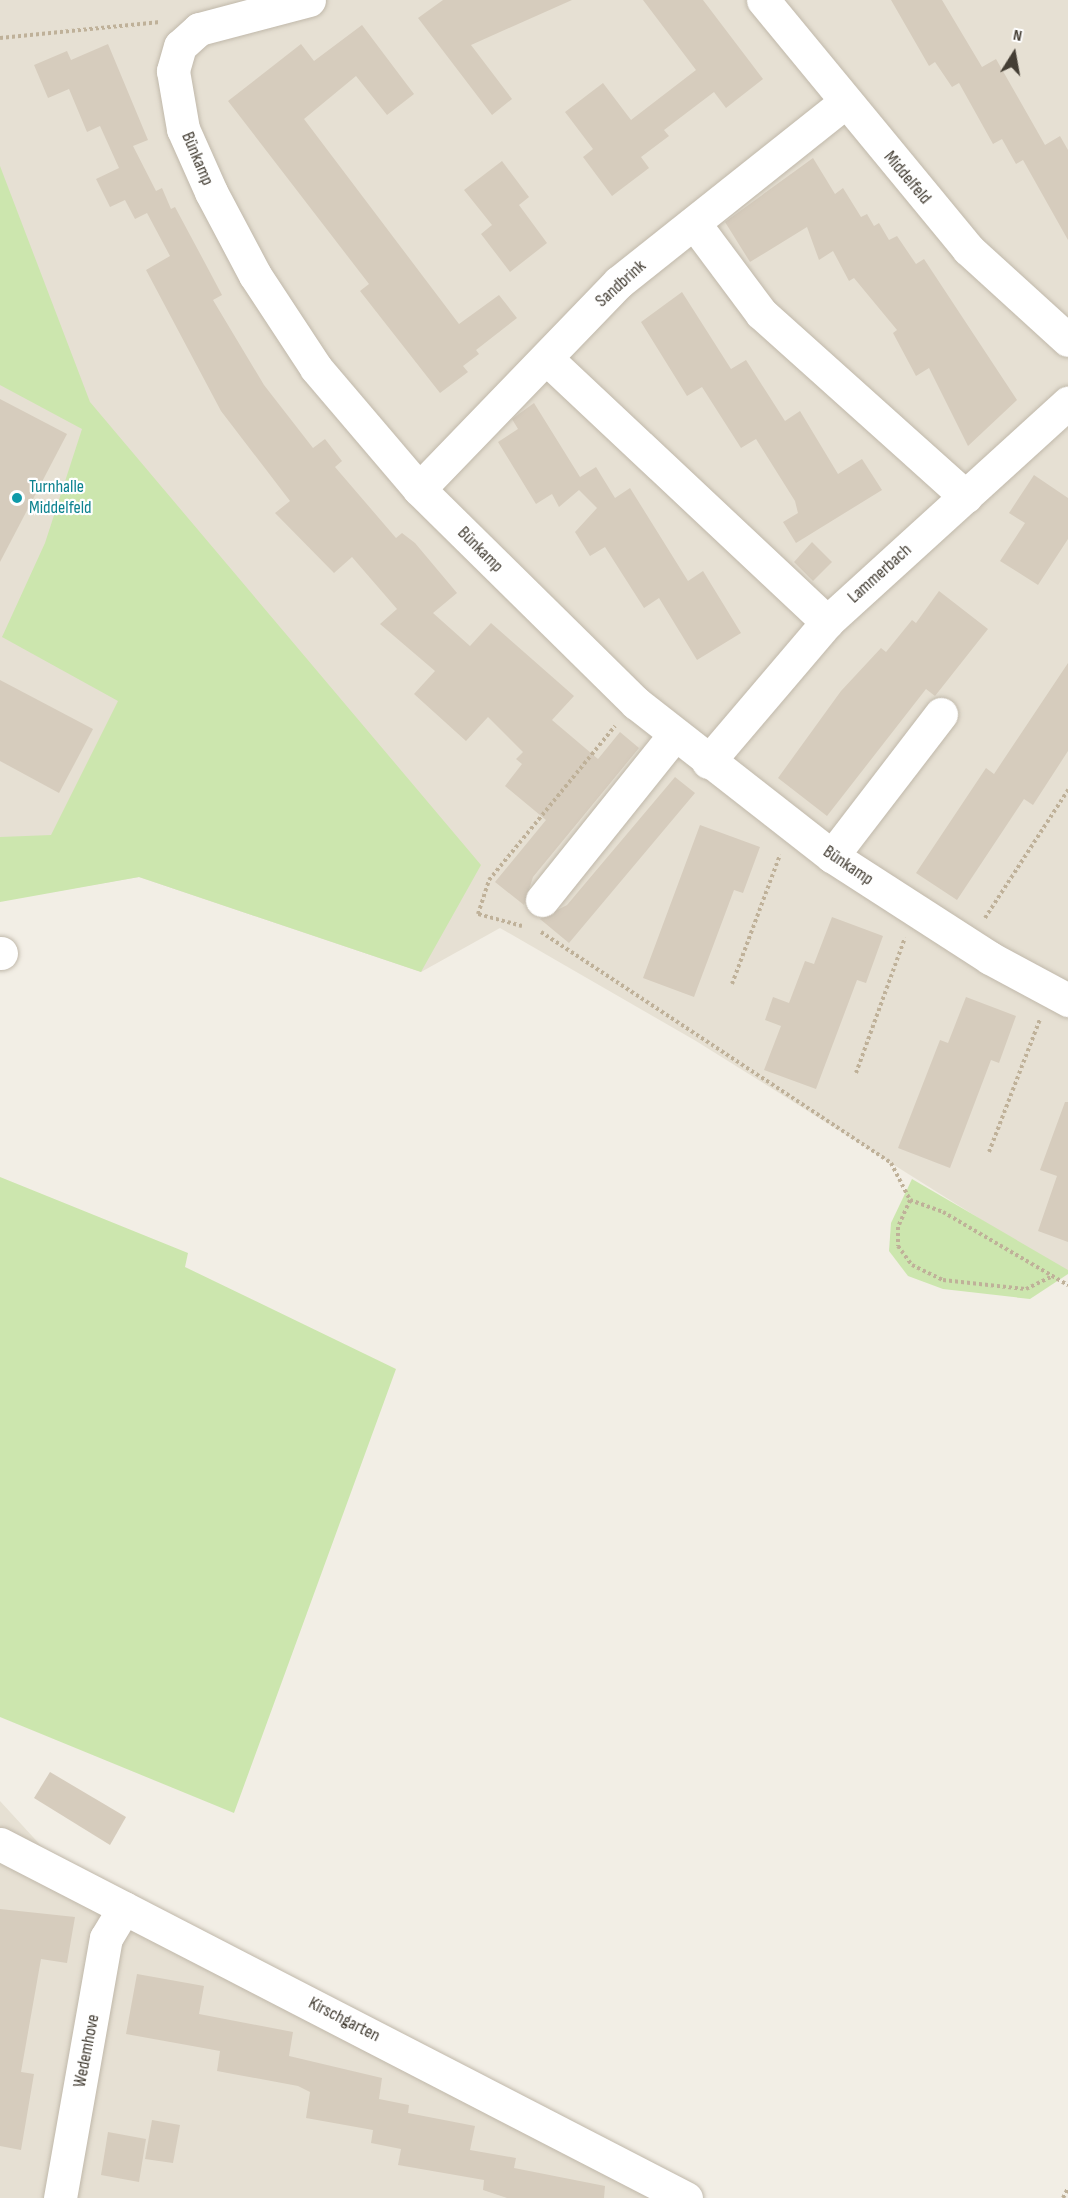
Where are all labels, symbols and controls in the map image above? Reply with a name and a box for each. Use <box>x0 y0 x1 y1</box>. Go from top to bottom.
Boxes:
north arrow <box>984 24 1044 84</box>
text: N <box>1012 26 1024 46</box>
street label: Bünkamp <box>176 129 218 189</box>
street label: Middelfeld <box>879 147 935 209</box>
street label: Sandbrink <box>591 256 651 312</box>
place label: Turnhalle Middelfeld <box>29 477 92 520</box>
marker: Turnhalle Middelfeld <box>10 491 24 505</box>
street label: Bünkamp <box>453 523 507 577</box>
street label: Lammerbach <box>844 540 916 608</box>
street label: Bünkamp <box>819 841 877 891</box>
street label: Kirschgarten <box>305 1993 383 2047</box>
street label: Wedemhove <box>69 2013 105 2089</box>

